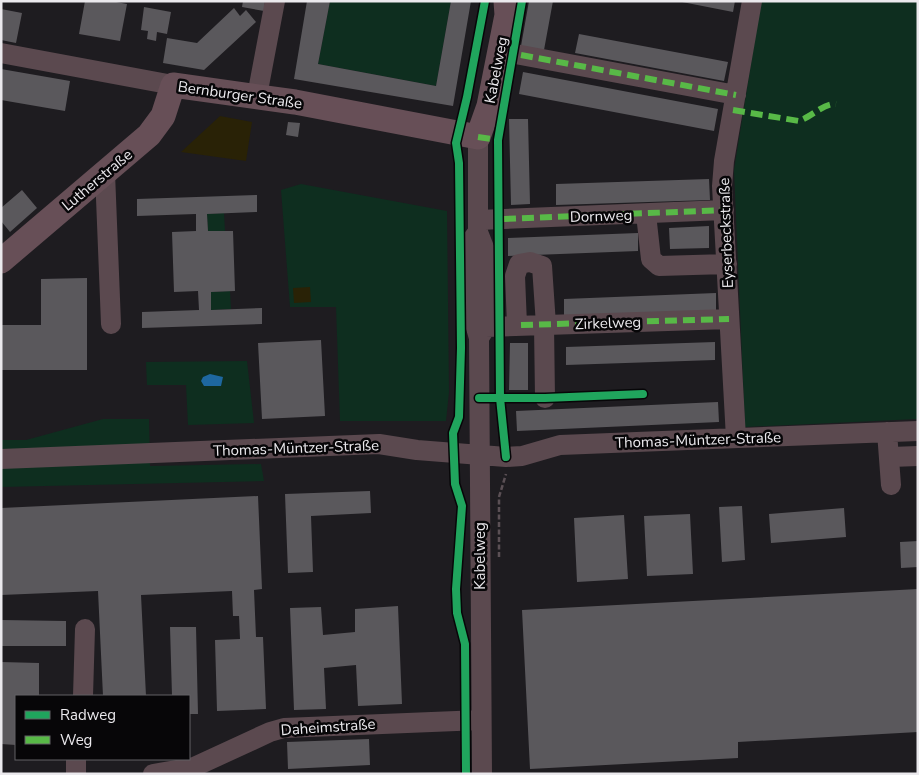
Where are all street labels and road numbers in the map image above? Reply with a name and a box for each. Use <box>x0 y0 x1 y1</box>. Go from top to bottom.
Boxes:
street label: Kabelweg <box>480 35 512 105</box>
street label: Bernburger Straße <box>177 76 303 114</box>
street label: Lutherstraße <box>58 145 136 215</box>
street label: Eyserbeckstraße <box>714 177 738 289</box>
street label: Dornweg <box>569 205 633 227</box>
street label: Zirkelweg <box>574 312 642 334</box>
street label: Thomas-Müntzer-Straße <box>615 427 781 453</box>
street label: Thomas-Müntzer-Straße <box>213 435 379 461</box>
street label: Kabelweg <box>470 522 490 590</box>
street label: Daheimstraße <box>280 714 376 740</box>

